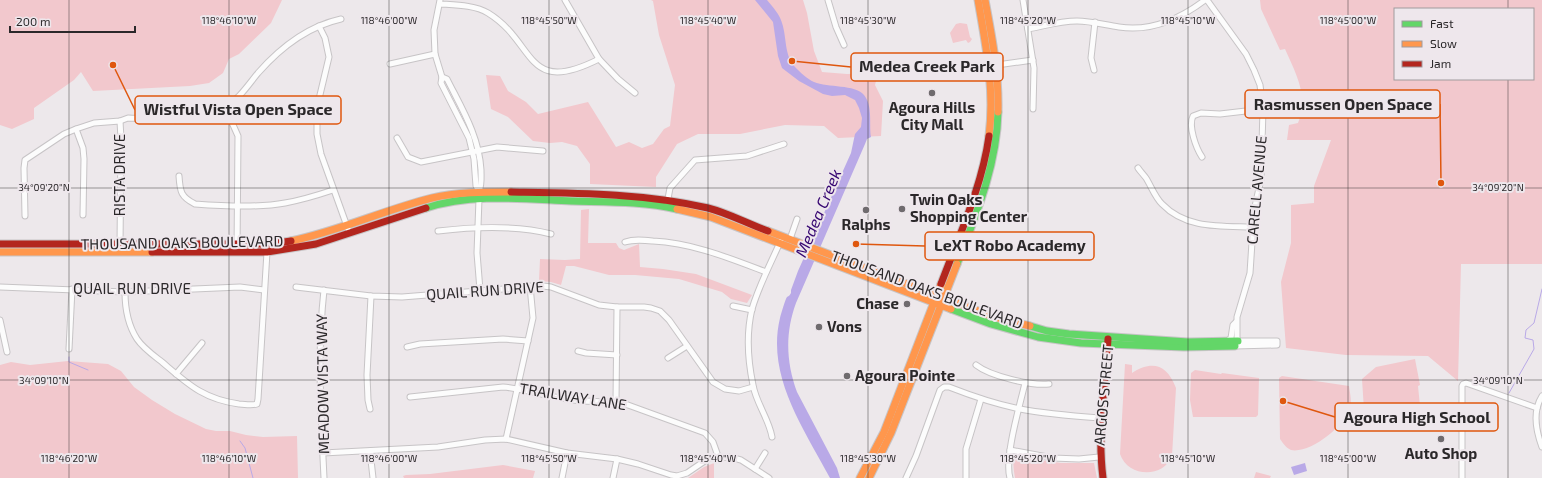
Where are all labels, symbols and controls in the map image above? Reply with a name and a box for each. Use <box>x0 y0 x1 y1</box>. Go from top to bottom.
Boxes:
scale bar <box>10 8 135 34</box>
legend <box>1394 8 1534 80</box>
text: 200 m <box>16 14 50 28</box>
text: 118°46'10"W <box>202 14 257 26</box>
text: 118°46'00"W <box>361 14 418 26</box>
text: 118°45'50"W <box>521 14 577 26</box>
text: 118°45'40"W <box>680 14 737 26</box>
text: 118°45'30"W <box>840 14 896 26</box>
text: 118°45'20"W <box>1000 14 1056 26</box>
text: 118°45'10"W <box>1161 14 1216 26</box>
text: 118°45'00"W <box>1320 14 1377 26</box>
text: Fast <box>1430 16 1454 30</box>
text: Slow <box>1430 36 1457 50</box>
callout: Medea Creek Park <box>851 53 1003 81</box>
text: Medea Creek Park <box>859 56 995 75</box>
text: Jam <box>1430 56 1451 70</box>
marker: Agoura Hills City Mall <box>927 88 937 98</box>
callout: Rasmussen Open Space <box>1245 90 1440 118</box>
text: Rasmussen Open Space <box>1254 94 1432 113</box>
callout: Wistful Vista Open Space <box>135 96 341 124</box>
place label: Agoura Hills City Mall <box>889 98 975 134</box>
text: Wistful Vista Open Space <box>143 99 333 118</box>
street label: RISTA DRIVE <box>110 134 128 216</box>
street label: CARELL AVENUE <box>1242 135 1270 245</box>
water label: Medea Creek <box>790 166 845 260</box>
text: 34°09'20"N <box>18 181 70 193</box>
text: 34°09'20"N <box>1472 181 1524 193</box>
place label: Twin Oaks Shopping Center <box>910 190 1028 225</box>
marker: Twin Oaks Shopping Center <box>897 204 907 214</box>
marker: Ralphs <box>861 205 871 215</box>
place label: Ralphs <box>841 215 891 233</box>
street label: THOUSAND OAKS BOULEVARD <box>80 231 284 253</box>
callout: LeXT Robo Academy <box>925 232 1094 260</box>
text: LeXT Robo Academy <box>934 235 1086 255</box>
street label: THOUSAND OAKS BOULEVARD <box>829 246 1026 332</box>
street label: QUAIL RUN DRIVE <box>426 277 544 304</box>
street label: QUAIL RUN DRIVE <box>73 279 191 298</box>
place label: Chase <box>856 294 899 312</box>
marker: Chase <box>902 299 912 309</box>
street label: MEADOW VISTA WAY <box>312 313 332 454</box>
place label: Vons <box>827 317 862 335</box>
marker: Vons <box>814 322 824 332</box>
street label: ARGOS STREET <box>1090 343 1116 446</box>
place label: Agoura Pointe <box>855 366 955 384</box>
marker: Agoura Pointe <box>842 371 852 381</box>
text: 34°09'10"N <box>19 374 69 386</box>
text: 34°09'10"N <box>1473 374 1523 386</box>
street label: TRAILWAY LANE <box>518 379 628 413</box>
callout: Agoura High School <box>1335 403 1498 431</box>
text: Agoura High School <box>1343 407 1491 426</box>
marker: Auto Shop <box>1436 434 1446 444</box>
place label: Auto Shop <box>1405 444 1477 462</box>
text: 118°46'20"W <box>41 452 98 464</box>
text: 118°46'10"W <box>202 452 257 464</box>
text: 118°46'00"W <box>361 452 418 464</box>
text: 118°45'50"W <box>521 452 577 464</box>
text: 118°45'40"W <box>680 452 737 464</box>
text: 118°45'30"W <box>840 452 896 464</box>
text: 118°45'20"W <box>1000 452 1056 464</box>
text: 118°45'10"W <box>1161 452 1216 464</box>
text: 118°45'00"W <box>1320 452 1377 464</box>

